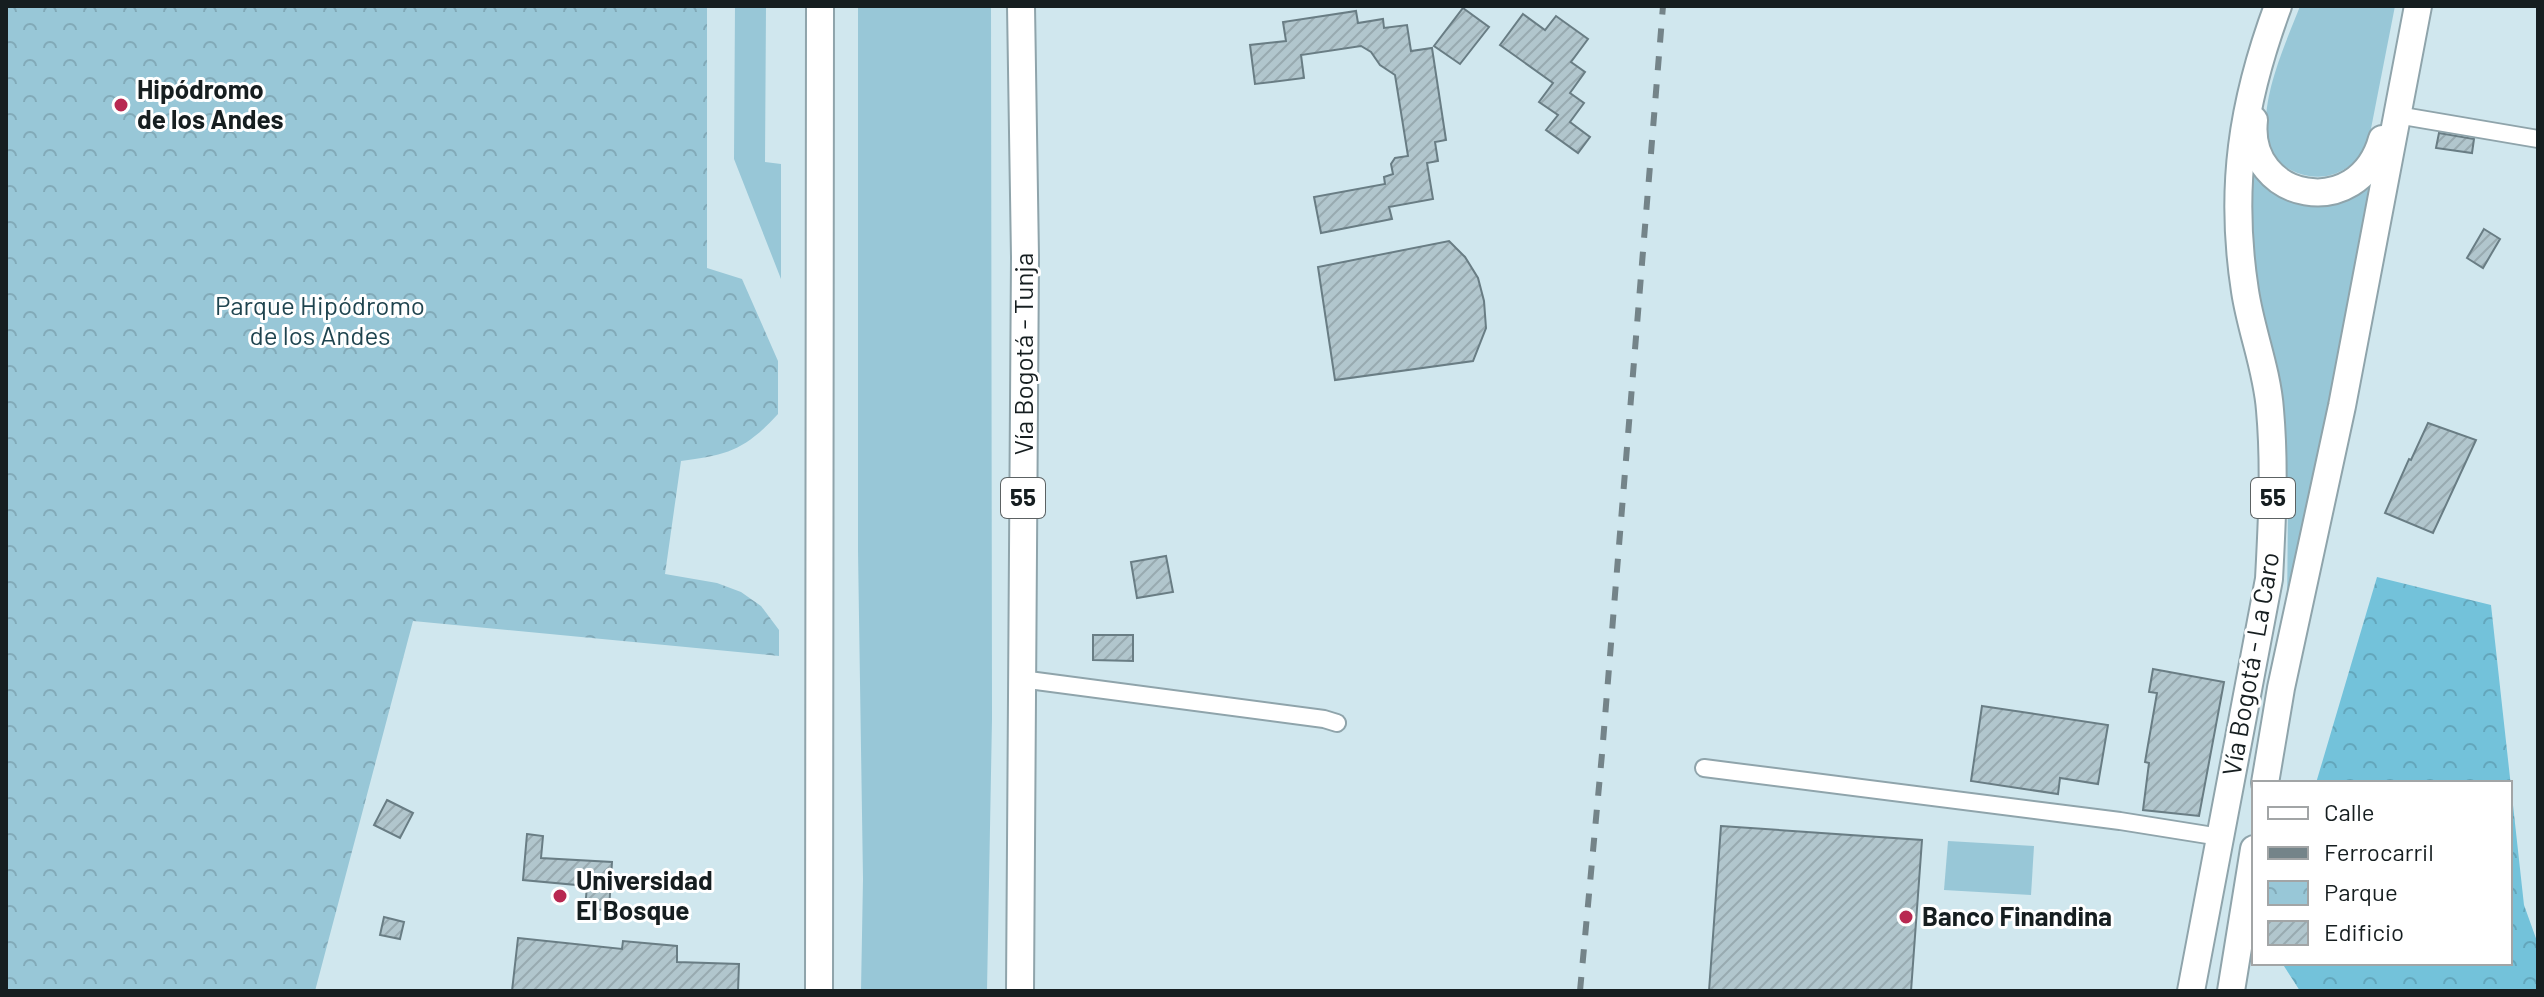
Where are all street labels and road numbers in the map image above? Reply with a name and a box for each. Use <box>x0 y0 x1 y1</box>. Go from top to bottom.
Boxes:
street label: Vía Bogotá - Tunja <box>1007 253 1038 455</box>
road number: 55 <box>1001 478 1045 518</box>
road number: 55 <box>2251 478 2295 518</box>
street label: Vía Bogotá - La Caro <box>2215 549 2284 778</box>

